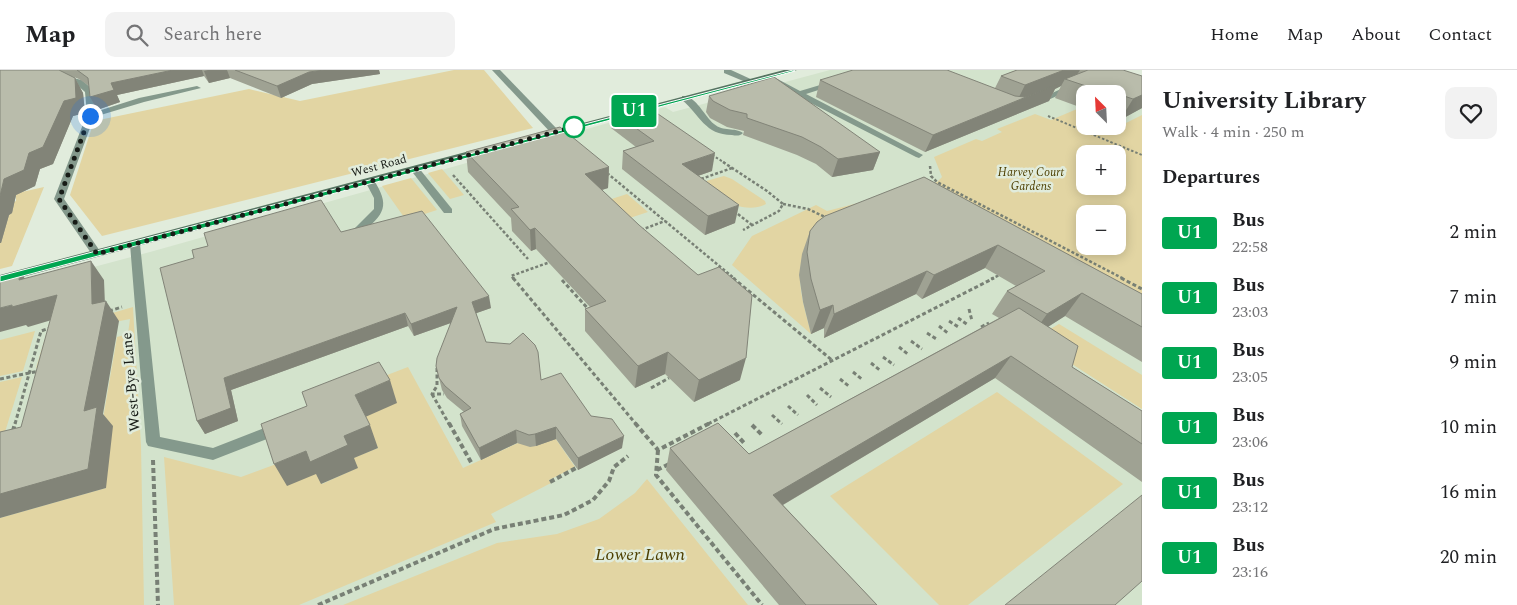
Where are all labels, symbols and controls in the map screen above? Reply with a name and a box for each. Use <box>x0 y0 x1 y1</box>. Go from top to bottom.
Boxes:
search box <box>105 12 455 57</box>
text: Map <box>25 17 75 53</box>
text: Search here <box>163 20 262 49</box>
icon: search <box>123 21 151 49</box>
text: Home <box>1210 21 1259 48</box>
text: Map <box>1287 21 1323 48</box>
text: About <box>1351 21 1401 48</box>
text: Contact <box>1429 21 1492 48</box>
text: University Library <box>1162 83 1366 119</box>
north arrow <box>1076 85 1126 135</box>
map controls <box>1076 85 1126 255</box>
button: heart <box>1445 87 1497 139</box>
line badge: U1 <box>612 95 656 127</box>
text: U1 <box>621 97 647 124</box>
your location <box>78 104 103 129</box>
unlabelled marker <box>563 116 585 138</box>
text: Walk · 4 min · 250 m <box>1162 120 1305 144</box>
button: + <box>1076 145 1126 195</box>
street label: West Road <box>349 149 409 183</box>
park label: Harvey Court Gardens <box>998 163 1064 196</box>
text: Departures <box>1162 163 1260 192</box>
button: − <box>1076 205 1126 255</box>
text: Bus <box>1232 206 1265 235</box>
text: 2 min <box>1449 218 1497 247</box>
text: U1 <box>1177 219 1202 246</box>
text: 22:58 <box>1232 235 1268 259</box>
text: Bus <box>1232 271 1265 300</box>
text: 7 min <box>1449 283 1497 312</box>
text: U1 <box>1177 284 1202 311</box>
text: 23:03 <box>1232 300 1268 324</box>
street label: West-Bye Lane <box>115 331 147 433</box>
text: Bus <box>1232 336 1265 365</box>
text: 9 min <box>1449 348 1497 377</box>
text: U1 <box>1177 349 1202 376</box>
text: 23:05 <box>1232 365 1268 389</box>
text: Bus <box>1232 401 1265 430</box>
text: 10 min <box>1440 413 1497 442</box>
text: U1 <box>1177 414 1202 441</box>
text: 23:06 <box>1232 430 1268 454</box>
text: Bus <box>1232 466 1265 495</box>
text: 16 min <box>1440 478 1497 507</box>
text: U1 <box>1177 479 1202 506</box>
text: 23:12 <box>1232 495 1268 519</box>
text: Bus <box>1232 531 1265 560</box>
park label: Lower Lawn <box>595 541 686 568</box>
text: 20 min <box>1440 543 1497 572</box>
text: U1 <box>1177 544 1202 571</box>
text: 23:16 <box>1232 560 1268 584</box>

